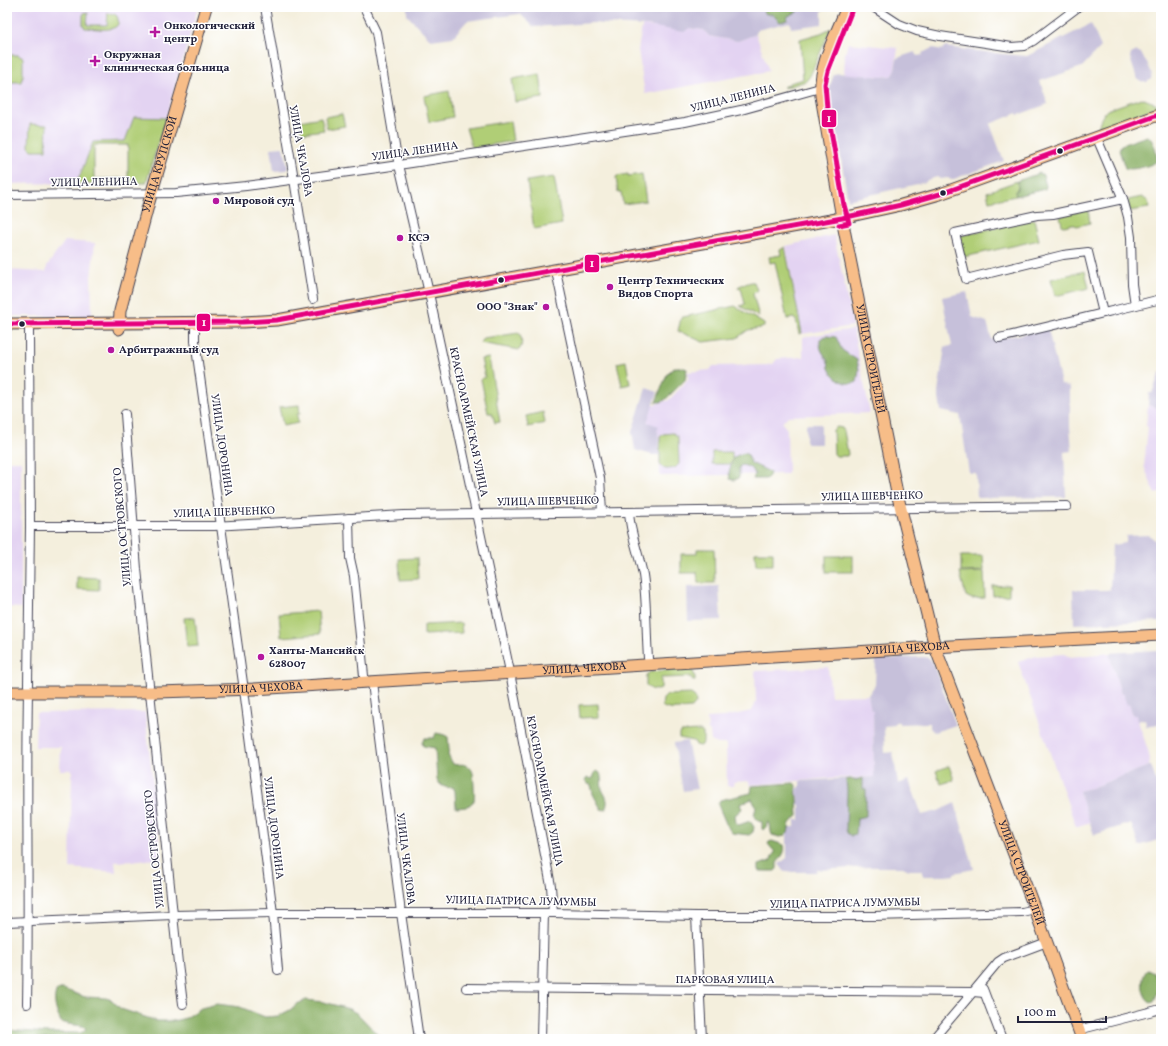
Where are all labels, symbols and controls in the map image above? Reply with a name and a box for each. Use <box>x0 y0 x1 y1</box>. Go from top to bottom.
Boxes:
place label: Онкологический центр <box>164 19 255 47</box>
marker: Онкологический центр <box>149 26 161 38</box>
place label: Окружная клиническая больница <box>104 48 229 76</box>
marker: Окружная клиническая больница <box>89 55 101 67</box>
street label: УЛИЦА ЛЕНИНА <box>689 81 777 117</box>
street label: УЛИЦА ЧКАЛОВА <box>285 104 315 198</box>
line badge: 1 <box>821 109 837 128</box>
text: 1 <box>827 112 831 127</box>
street label: УЛИЦА КРУПСКОЙ <box>139 114 181 214</box>
street label: УЛИЦА ЛЕНИНА <box>371 138 459 165</box>
unlabelled marker <box>1055 146 1065 156</box>
street label: УЛИЦА ЛЕНИНА <box>50 175 138 191</box>
unlabelled marker <box>938 188 948 198</box>
place label: Мировой суд <box>224 194 295 209</box>
marker: Мировой суд <box>211 196 221 206</box>
place label: КСЭ <box>408 231 430 246</box>
marker: КСЭ <box>395 233 405 243</box>
line badge: 1 <box>584 254 600 273</box>
text: 1 <box>590 257 594 272</box>
place label: Центр Технических Видов Спорта <box>618 274 724 302</box>
unlabelled marker <box>496 275 506 285</box>
marker: Центр Технических Видов Спорта <box>605 282 615 292</box>
place label: ООО "Знак" <box>477 300 538 315</box>
marker: ООО "Знак" <box>541 302 551 312</box>
street label: УЛИЦА СТРОИТЕЛЕЙ <box>852 303 888 415</box>
line badge: 1 <box>196 313 211 332</box>
text: 1 <box>202 316 206 331</box>
unlabelled marker <box>17 319 27 329</box>
place label: Арбитражный суд <box>119 343 219 358</box>
marker: Арбитражный суд <box>106 345 116 355</box>
street label: КРАСНОАРМЕЙСКАЯ УЛИЦА <box>445 346 491 499</box>
street label: УЛИЦА ДОРОНИНА <box>206 393 236 497</box>
street label: УЛИЦА ОСТРОВСКОГО <box>110 467 136 587</box>
street label: УЛИЦА ШЕВЧЕНКО <box>821 489 923 505</box>
street label: УЛИЦА ШЕВЧЕНКО <box>497 494 599 510</box>
street label: УЛИЦА ШЕВЧЕНКО <box>173 504 275 522</box>
street label: УЛИЦА ЧЕХОВА <box>865 639 950 659</box>
place label: Ханты-Мансийск 628007 <box>269 644 365 672</box>
marker: Ханты-Мансийск 628007 <box>256 652 266 662</box>
street label: УЛИЦА ЧЕХОВА <box>542 659 627 679</box>
street label: УЛИЦА ЧЕХОВА <box>219 678 304 698</box>
street label: КРАСНОАРМЕЙСКАЯ УЛИЦА <box>522 714 566 868</box>
street label: УЛИЦА ДОРОНИНА <box>259 776 287 880</box>
street label: УЛИЦА ОСТРОВСКОГО <box>141 789 169 909</box>
street label: УЛИЦА ЧКАЛОВА <box>392 812 418 906</box>
street label: УЛИЦА СТРОИТЕЛЕЙ <box>994 818 1047 927</box>
street label: УЛИЦА ПАТРИСА ЛУМУМБЫ <box>445 893 597 911</box>
street label: УЛИЦА ПАТРИСА ЛУМУМБЫ <box>769 895 921 913</box>
street label: ПАРКОВАЯ УЛИЦА <box>675 973 775 988</box>
scale bar <box>1018 998 1106 1024</box>
text: 100 m <box>1024 1005 1057 1021</box>

